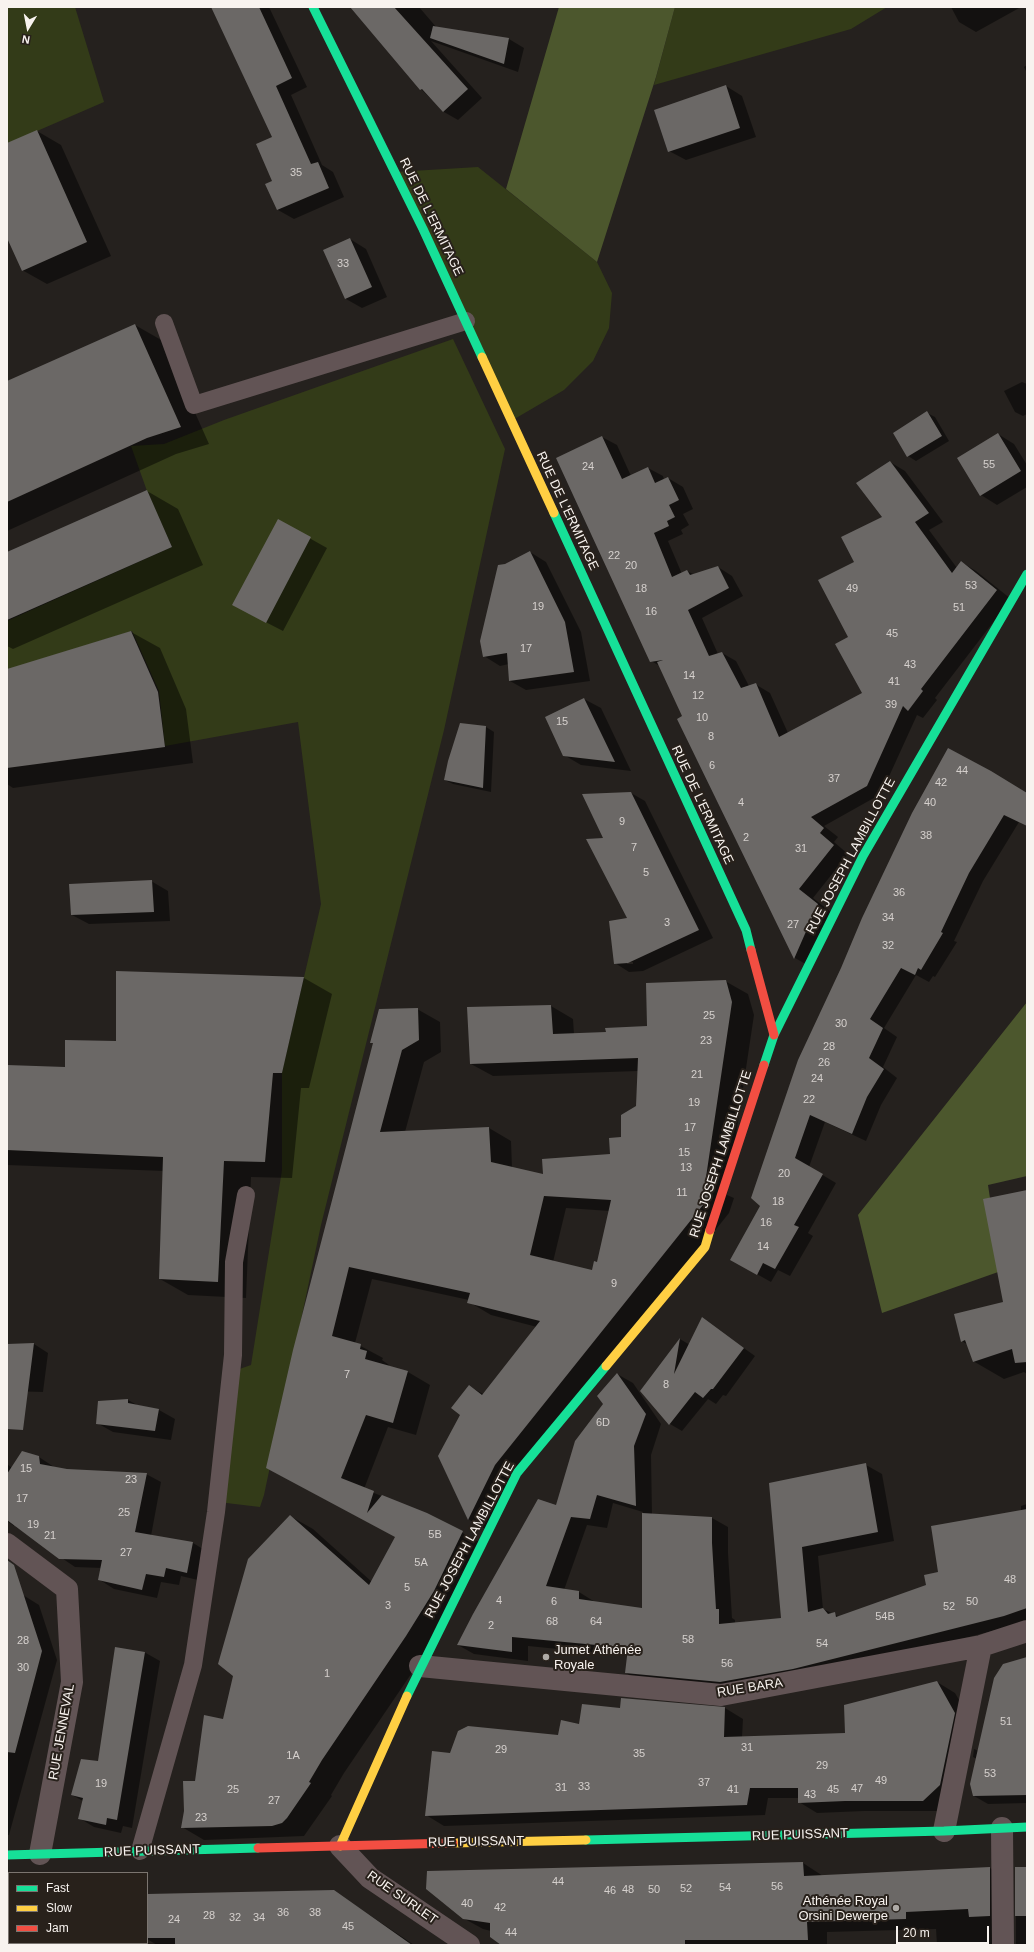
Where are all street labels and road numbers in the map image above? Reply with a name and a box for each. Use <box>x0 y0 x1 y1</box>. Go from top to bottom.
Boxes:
street label: RUE DE L'ERMITAGE <box>396 155 466 279</box>
street label: RUE DE L'ERMITAGE <box>533 449 601 573</box>
street label: RUE DE L'ERMITAGE <box>668 743 736 867</box>
street label: RUE JOSEPH LAMBILLOTTE <box>803 775 899 937</box>
street label: RUE JOSEPH LAMBILLOTTE <box>687 1068 755 1240</box>
street label: RUE JOSEPH LAMBILLOTTE <box>422 1459 518 1621</box>
street label: RUE BARA <box>716 1675 784 1701</box>
street label: RUE JENNEVAL <box>46 1683 78 1781</box>
street label: RUE PUISSANT <box>752 1826 848 1844</box>
street label: RUE PUISSANT <box>428 1833 524 1851</box>
street label: RUE PUISSANT <box>104 1842 200 1860</box>
street label: RUE SURLET <box>364 1868 440 1928</box>

